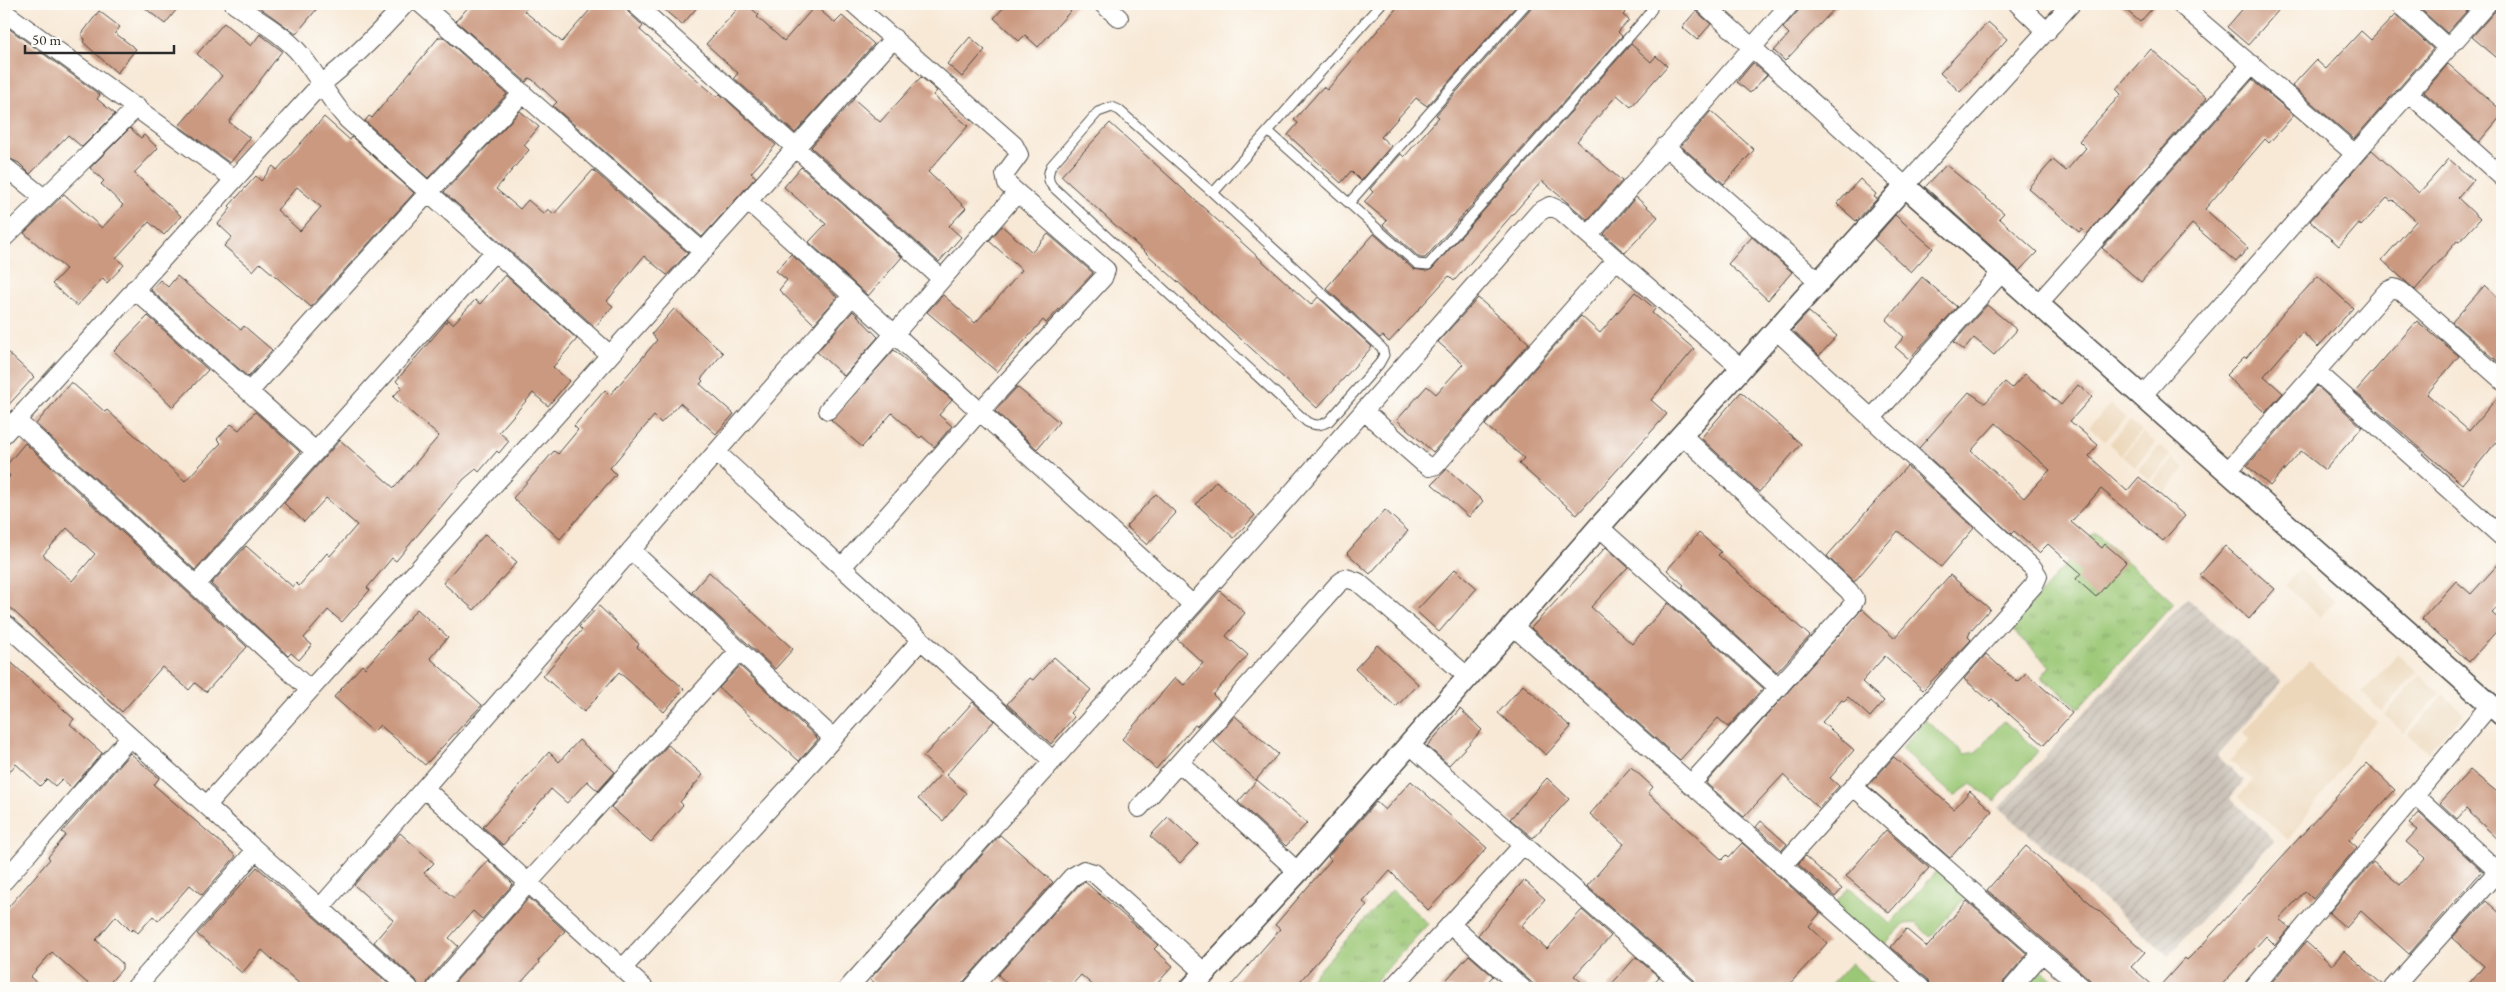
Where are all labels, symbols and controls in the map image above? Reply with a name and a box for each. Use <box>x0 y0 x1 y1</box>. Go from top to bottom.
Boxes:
scale bar <box>25 22 174 54</box>
text: 50 m <box>32 30 61 49</box>

